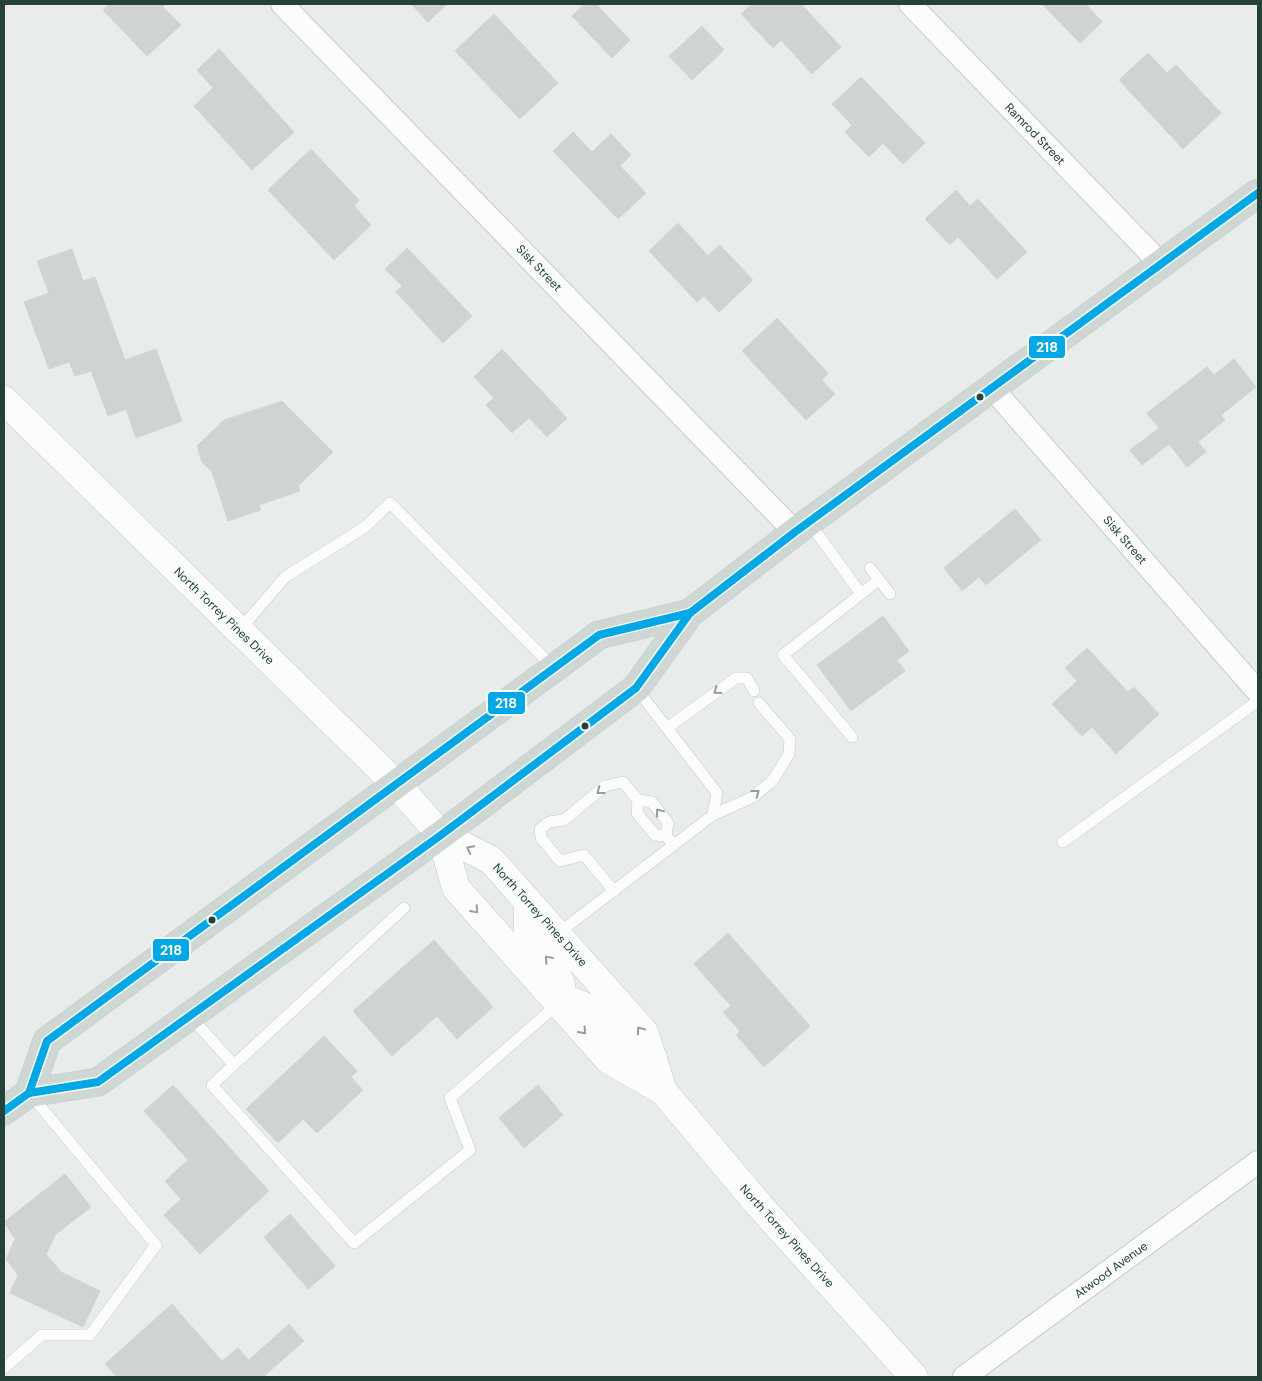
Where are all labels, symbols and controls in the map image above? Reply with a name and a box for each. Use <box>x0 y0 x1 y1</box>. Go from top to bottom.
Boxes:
street label: Ramrod Street <box>1001 100 1069 169</box>
street label: Sisk Street <box>513 241 565 295</box>
line badge: 218 <box>1028 335 1066 359</box>
text: 218 <box>1036 338 1058 356</box>
unlabelled marker <box>975 392 985 402</box>
street label: Sisk Street <box>1100 512 1151 568</box>
street label: North Torrey Pines Drive <box>170 564 278 668</box>
one-way arrow <box>713 685 723 694</box>
line badge: 218 <box>487 691 526 715</box>
text: 218 <box>495 694 517 712</box>
unlabelled marker <box>580 721 590 731</box>
one-way arrow <box>596 785 606 794</box>
one-way arrow <box>750 790 760 799</box>
one-way arrow <box>657 809 665 818</box>
one-way arrow <box>466 845 475 855</box>
street label: North Torrey Pines Drive <box>489 860 591 970</box>
one-way arrow <box>469 904 478 913</box>
unlabelled marker <box>207 915 217 925</box>
line badge: 218 <box>152 938 190 962</box>
text: 218 <box>160 941 182 959</box>
one-way arrow <box>544 956 553 965</box>
one-way arrow <box>577 1025 586 1034</box>
one-way arrow <box>637 1026 646 1035</box>
street label: North Torrey Pines Drive <box>736 1181 838 1291</box>
street label: Atwood Avenue <box>1071 1238 1151 1302</box>

